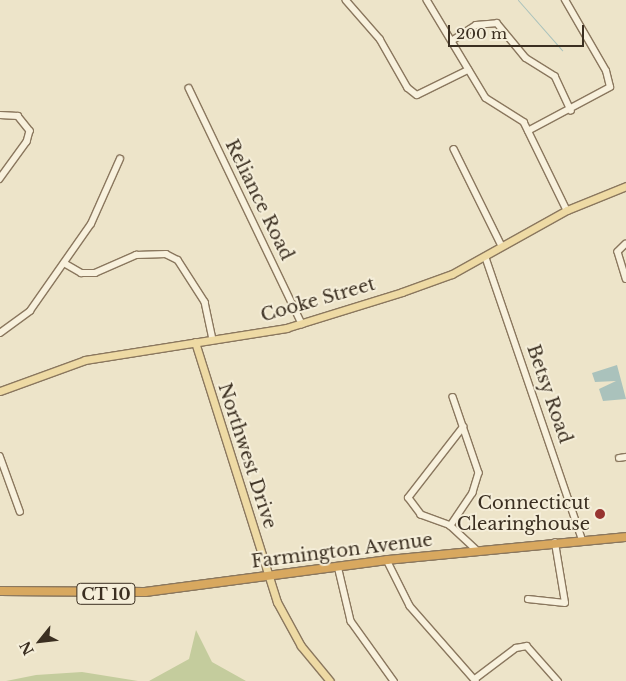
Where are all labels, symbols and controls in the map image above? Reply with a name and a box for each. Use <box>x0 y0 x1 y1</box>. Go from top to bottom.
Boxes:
scale bar <box>451 15 587 47</box>
text: 200 m <box>456 24 507 43</box>
street label: Reliance Road <box>220 136 298 264</box>
street label: Cooke Street <box>258 273 378 327</box>
street label: Betsy Road <box>522 342 576 446</box>
street label: Northwest Drive <box>213 380 281 532</box>
place label: Connecticut Clearinghouse <box>457 493 590 536</box>
marker: Connecticut Clearinghouse <box>594 508 606 520</box>
street label: Farmington Avenue <box>250 529 434 573</box>
road number: CT 10 <box>76 580 136 608</box>
north arrow <box>15 616 65 666</box>
text: N <box>16 638 38 658</box>

